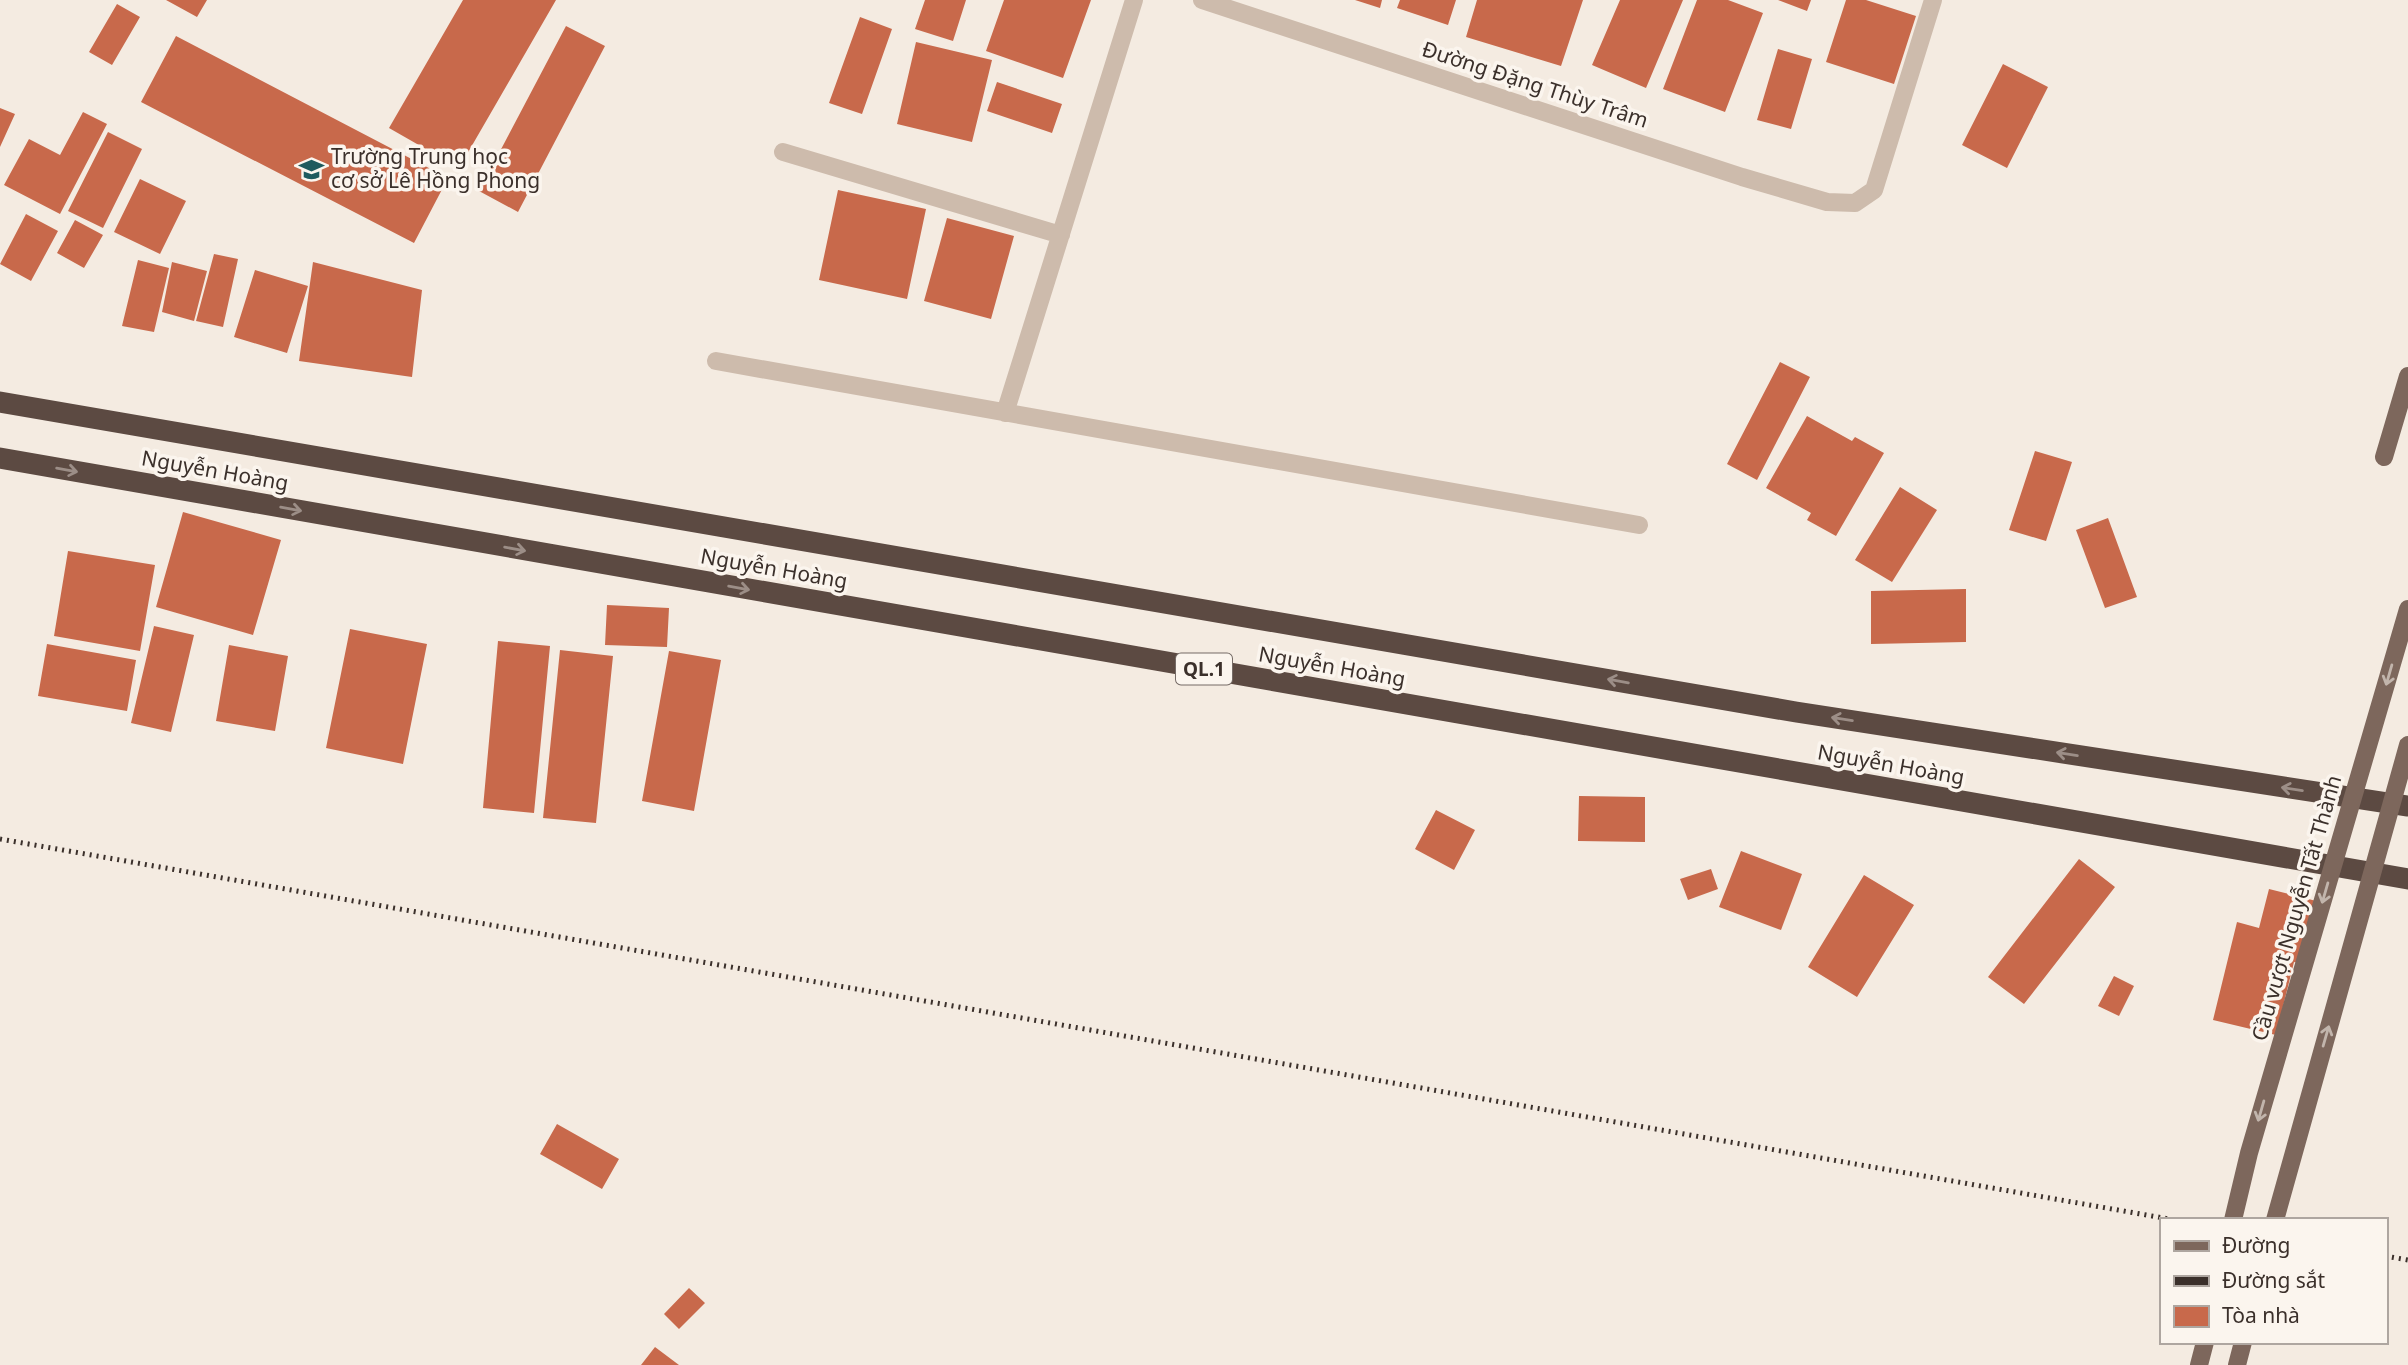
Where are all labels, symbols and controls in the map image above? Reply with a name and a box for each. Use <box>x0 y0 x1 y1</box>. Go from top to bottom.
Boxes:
street label: Đường Đặng Thùy Trâm <box>1419 34 1652 134</box>
place label: Trường Trung học cơ sở Lê Hồng Phong <box>331 142 540 194</box>
school or university icon: Trường Trung học cơ sở Lê Hồng Phong <box>297 155 325 183</box>
street label: Nguyễn Hoàng <box>139 443 291 497</box>
one-way arrow <box>55 464 78 477</box>
one-way arrow <box>279 503 302 517</box>
street label: Nguyễn Hoàng <box>698 541 850 595</box>
one-way arrow <box>503 543 526 556</box>
one-way arrow <box>728 582 750 595</box>
street label: Nguyễn Hoàng <box>1256 639 1408 693</box>
road number: QL.1 <box>1176 654 1232 684</box>
one-way arrow <box>2381 664 2394 686</box>
one-way arrow <box>1607 674 1630 687</box>
one-way arrow <box>1832 712 1854 725</box>
street label: Nguyễn Hoàng <box>1815 737 1967 791</box>
one-way arrow <box>2056 747 2079 760</box>
street label: Cầu vượt Nguyễn Tất Thành <box>2245 772 2347 1044</box>
one-way arrow <box>2281 782 2304 795</box>
one-way arrow <box>2317 882 2330 904</box>
one-way arrow <box>2320 1025 2333 1047</box>
one-way arrow <box>2253 1100 2266 1122</box>
legend <box>2160 1218 2387 1344</box>
text: Đường <box>2222 1231 2290 1259</box>
text: Đường sắt <box>2222 1266 2326 1294</box>
text: Tòa nhà <box>2222 1301 2300 1329</box>

